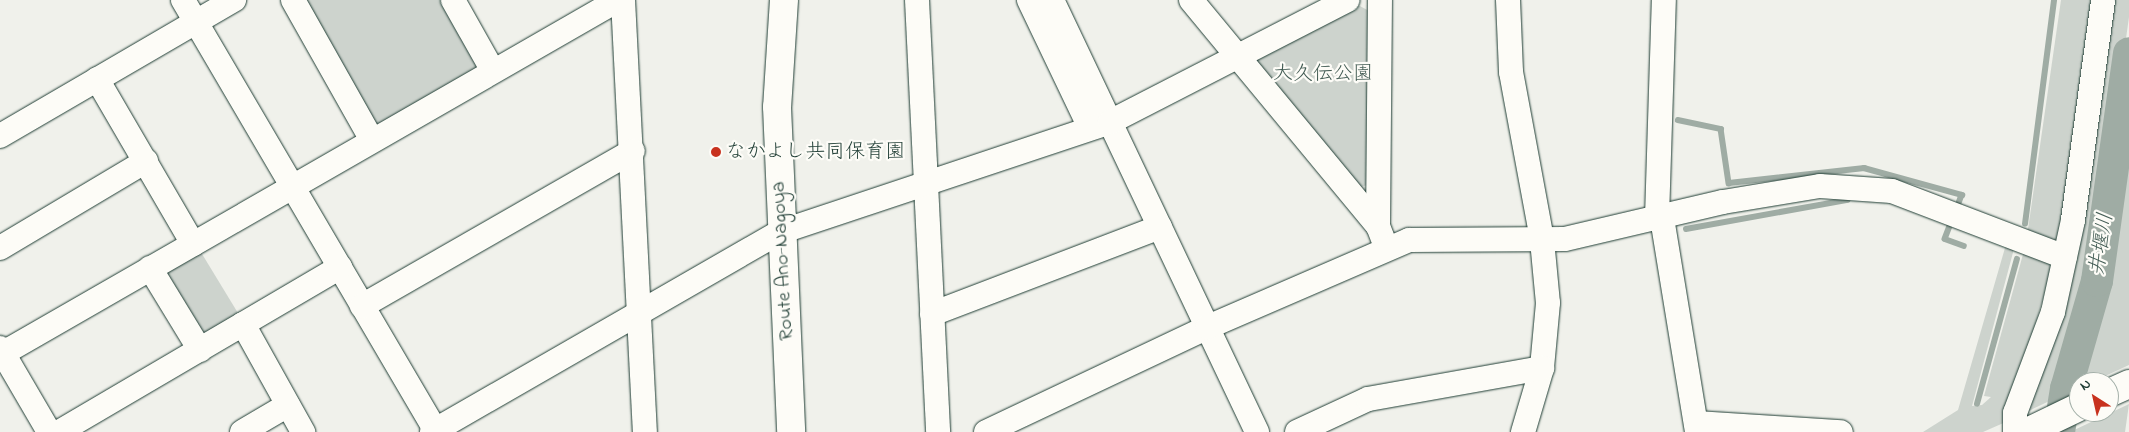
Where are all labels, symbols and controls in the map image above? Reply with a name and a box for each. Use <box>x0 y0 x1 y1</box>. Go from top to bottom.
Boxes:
park label: 大久伝公園 <box>1273 62 1373 86</box>
place label: なかよし共同保育園 <box>726 140 906 164</box>
marker: なかよし共同保育園 <box>710 146 722 158</box>
street label: Route Ano-Nagoya <box>767 181 799 341</box>
water label: 井堰川 <box>2085 211 2119 277</box>
north arrow <box>2069 372 2119 422</box>
text: N <box>2076 374 2096 396</box>

